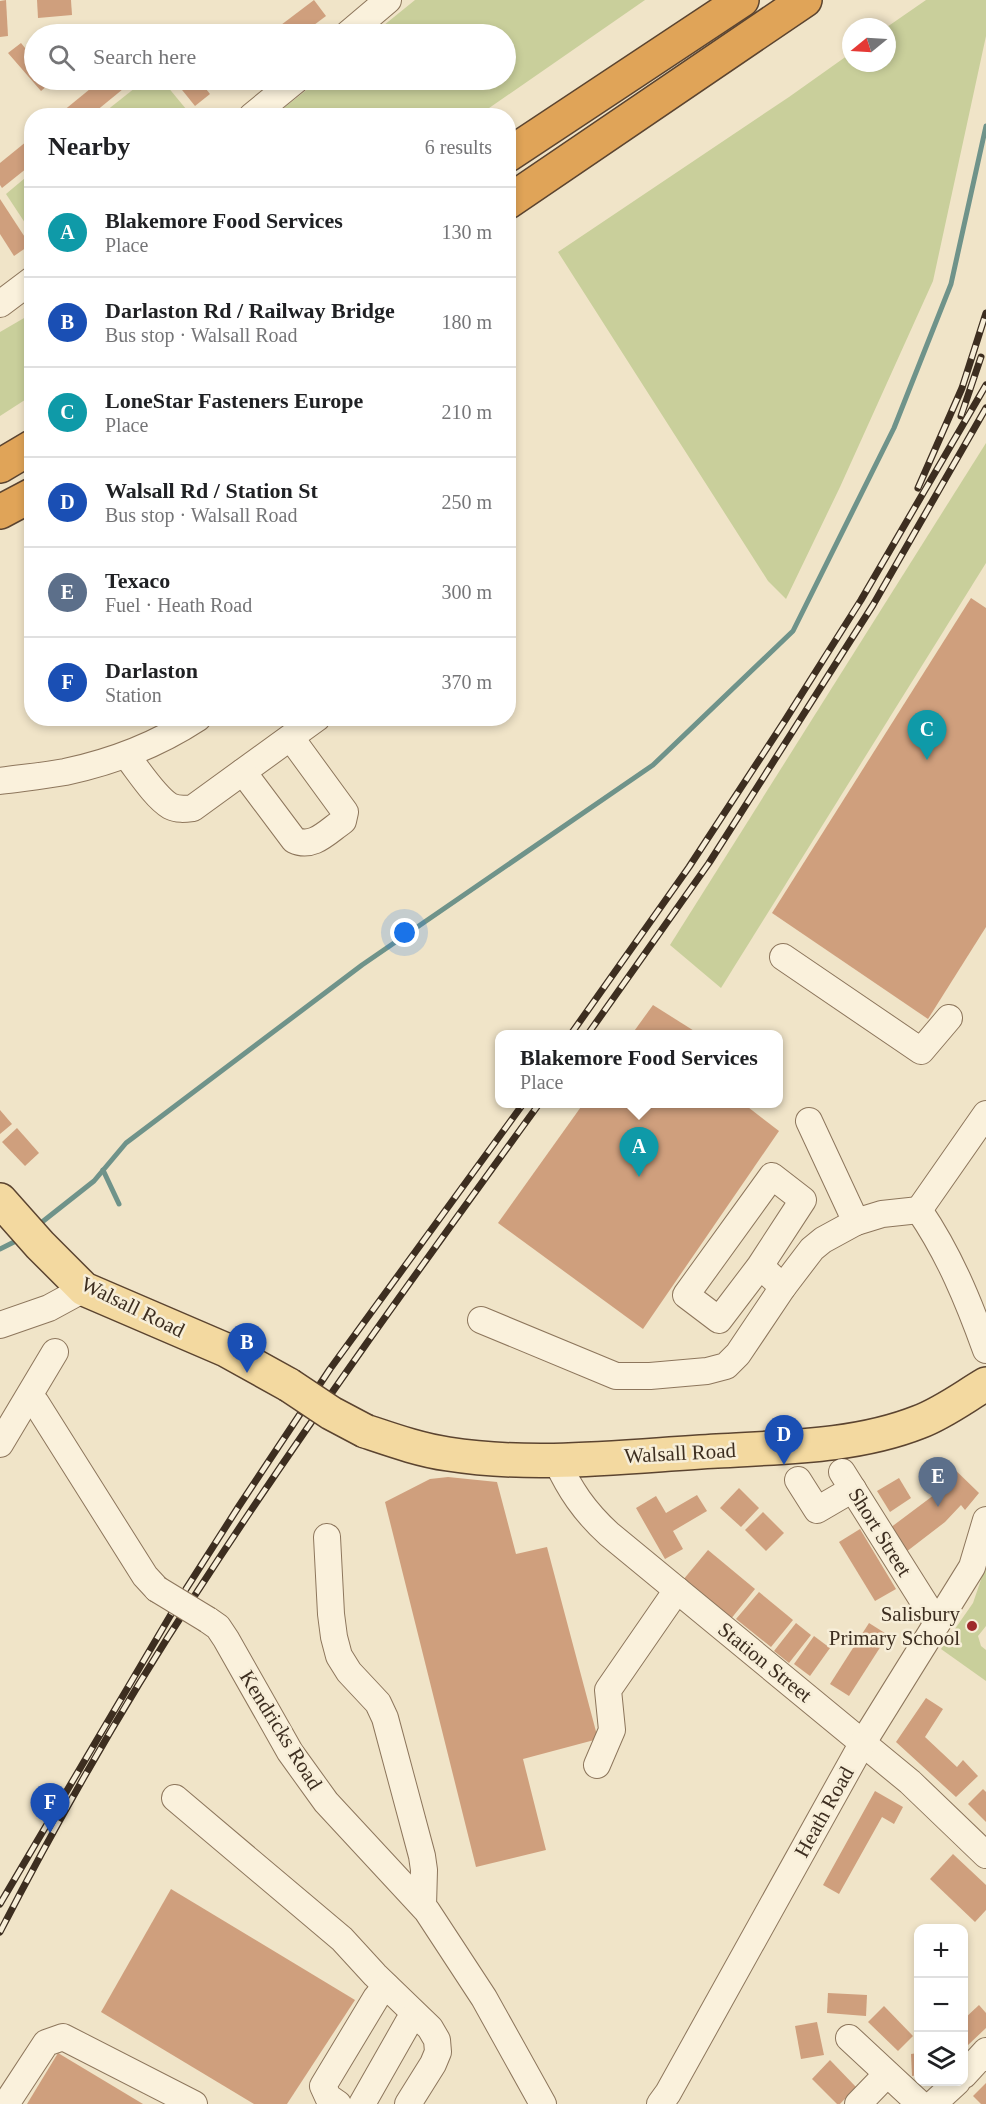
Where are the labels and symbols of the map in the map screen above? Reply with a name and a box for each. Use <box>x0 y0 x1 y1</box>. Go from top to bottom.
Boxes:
north arrow <box>842 18 896 72</box>
pin: C <box>908 710 946 760</box>
your location <box>390 918 419 947</box>
pin: A <box>620 1128 658 1177</box>
street label: Walsall Road <box>77 1272 189 1343</box>
pin: B <box>228 1324 266 1373</box>
pin: D <box>764 1416 804 1465</box>
street label: Walsall Road <box>623 1438 737 1468</box>
pin: E <box>918 1458 958 1507</box>
street label: Short Street <box>843 1483 917 1581</box>
place label: Salisbury Primary School <box>829 1602 960 1650</box>
street label: Station Street <box>713 1617 817 1707</box>
marker: Salisbury Primary School <box>965 1619 979 1633</box>
street label: Kendricks Road <box>235 1666 327 1794</box>
street label: Heath Road <box>789 1762 859 1861</box>
pin: F <box>31 1784 70 1833</box>

